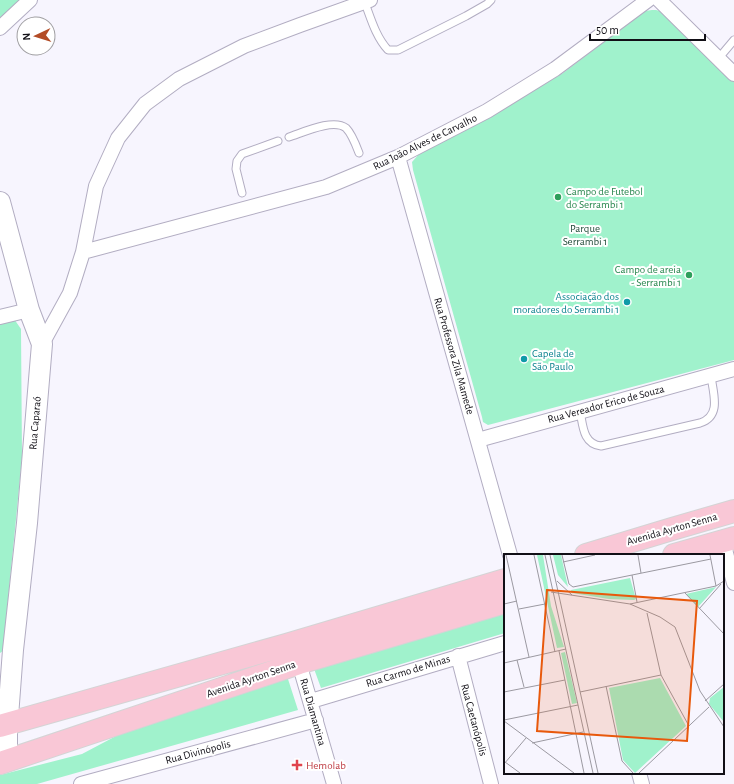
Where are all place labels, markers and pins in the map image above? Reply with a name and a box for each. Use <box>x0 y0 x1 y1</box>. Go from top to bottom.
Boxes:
place label: Campo de Futebol do Serrambi 1 <box>566 186 643 210</box>
marker: Campo de Futebol do Serrambi 1 <box>553 192 563 202</box>
place label: Campo de areia - Serrambi 1 <box>615 264 681 288</box>
marker: Campo de areia - Serrambi 1 <box>684 270 694 280</box>
place label: Associação dos moradores do Serrambi 1 <box>513 291 619 315</box>
marker: Associação dos moradores do Serrambi 1 <box>622 297 632 307</box>
place label: Capela de São Paulo <box>532 348 574 372</box>
marker: Capela de São Paulo <box>519 354 529 364</box>
marker: Hemolab <box>291 759 303 771</box>
place label: Hemolab <box>306 760 346 771</box>

